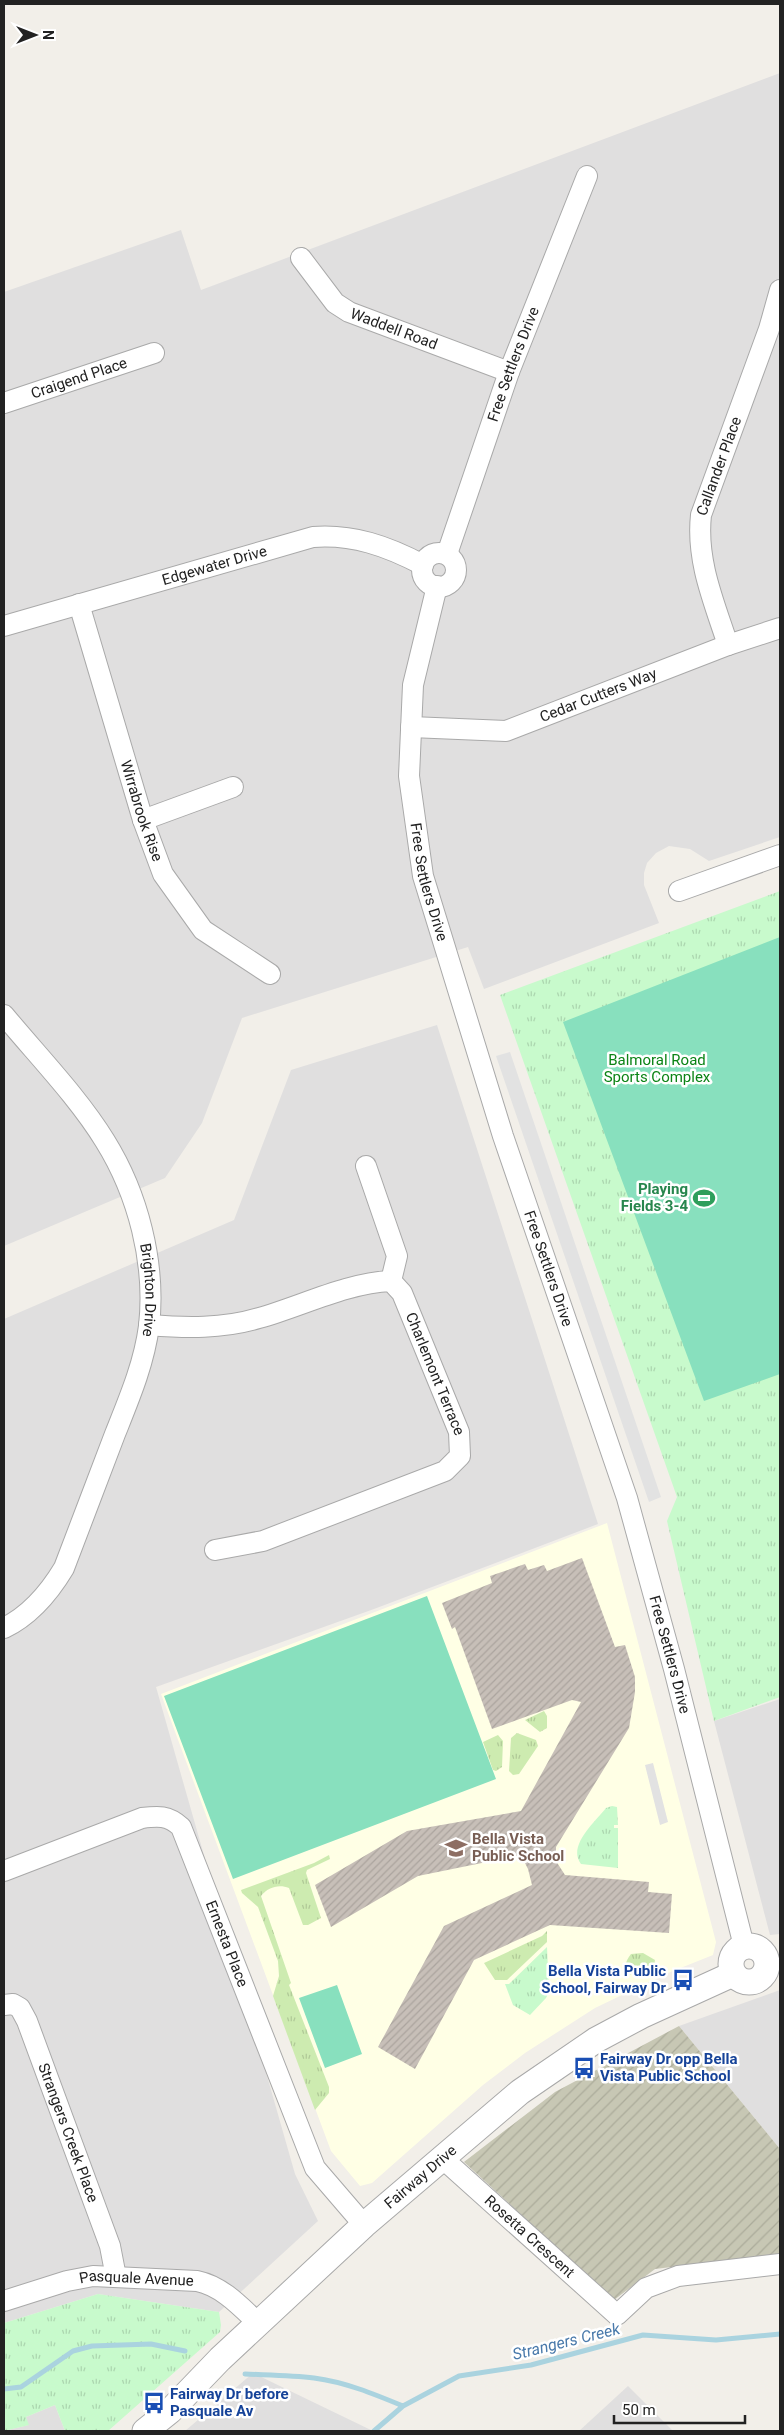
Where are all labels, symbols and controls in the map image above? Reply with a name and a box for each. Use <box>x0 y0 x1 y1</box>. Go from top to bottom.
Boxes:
north arrow <box>10 10 60 60</box>
text: N <box>40 30 56 40</box>
street label: Waddell Road <box>348 304 440 353</box>
street label: Free Settlers Drive <box>484 304 543 424</box>
street label: Craigend Place <box>28 354 129 402</box>
street label: Callander Place <box>693 414 745 518</box>
street label: Edgewater Drive <box>160 542 269 589</box>
street label: Cedar Cutters Way <box>537 664 659 726</box>
street label: Wirrabrook Rise <box>117 758 167 864</box>
street label: Free Settlers Drive <box>407 822 452 943</box>
park label: Balmoral Road Sports Complex <box>604 1051 711 1086</box>
place label: Playing Fields 3-4 <box>621 1180 688 1215</box>
sports icon: Playing Fields 3-4 <box>691 1185 717 1211</box>
street label: Free Settlers Drive <box>520 1208 577 1329</box>
street label: Brighton Drive <box>136 1242 160 1338</box>
street label: Charlemont Terrace <box>402 1310 468 1438</box>
street label: Free Settlers Drive <box>645 1594 694 1716</box>
place label: Bella Vista Public School <box>472 1830 564 1865</box>
school or university icon: Bella Vista Public School <box>443 1835 469 1861</box>
street label: Ernesta Place <box>202 1898 252 1990</box>
place label: Bella Vista Public School, Fairway Dr <box>541 1962 667 1997</box>
bus stop icon: Bella Vista Public School, Fairway Dr <box>670 1967 696 1993</box>
place label: Fairway Dr opp Bella Vista Public School <box>600 2050 738 2085</box>
bus stop icon: Fairway Dr opp Bella Vista Public School <box>571 2055 597 2081</box>
street label: Strangers Creek Place <box>34 2061 102 2205</box>
street label: Fairway Drive <box>381 2141 460 2213</box>
street label: Rosetta Crescent <box>481 2191 578 2282</box>
street label: Pasquale Avenue <box>78 2266 194 2290</box>
water label: Strangers Creek <box>510 2319 623 2364</box>
place label: Fairway Dr before Pasquale Av <box>170 2385 289 2420</box>
bus stop icon: Fairway Dr before Pasquale Av <box>141 2390 167 2416</box>
scale bar <box>614 2392 745 2424</box>
text: 50 m <box>622 2401 656 2419</box>

